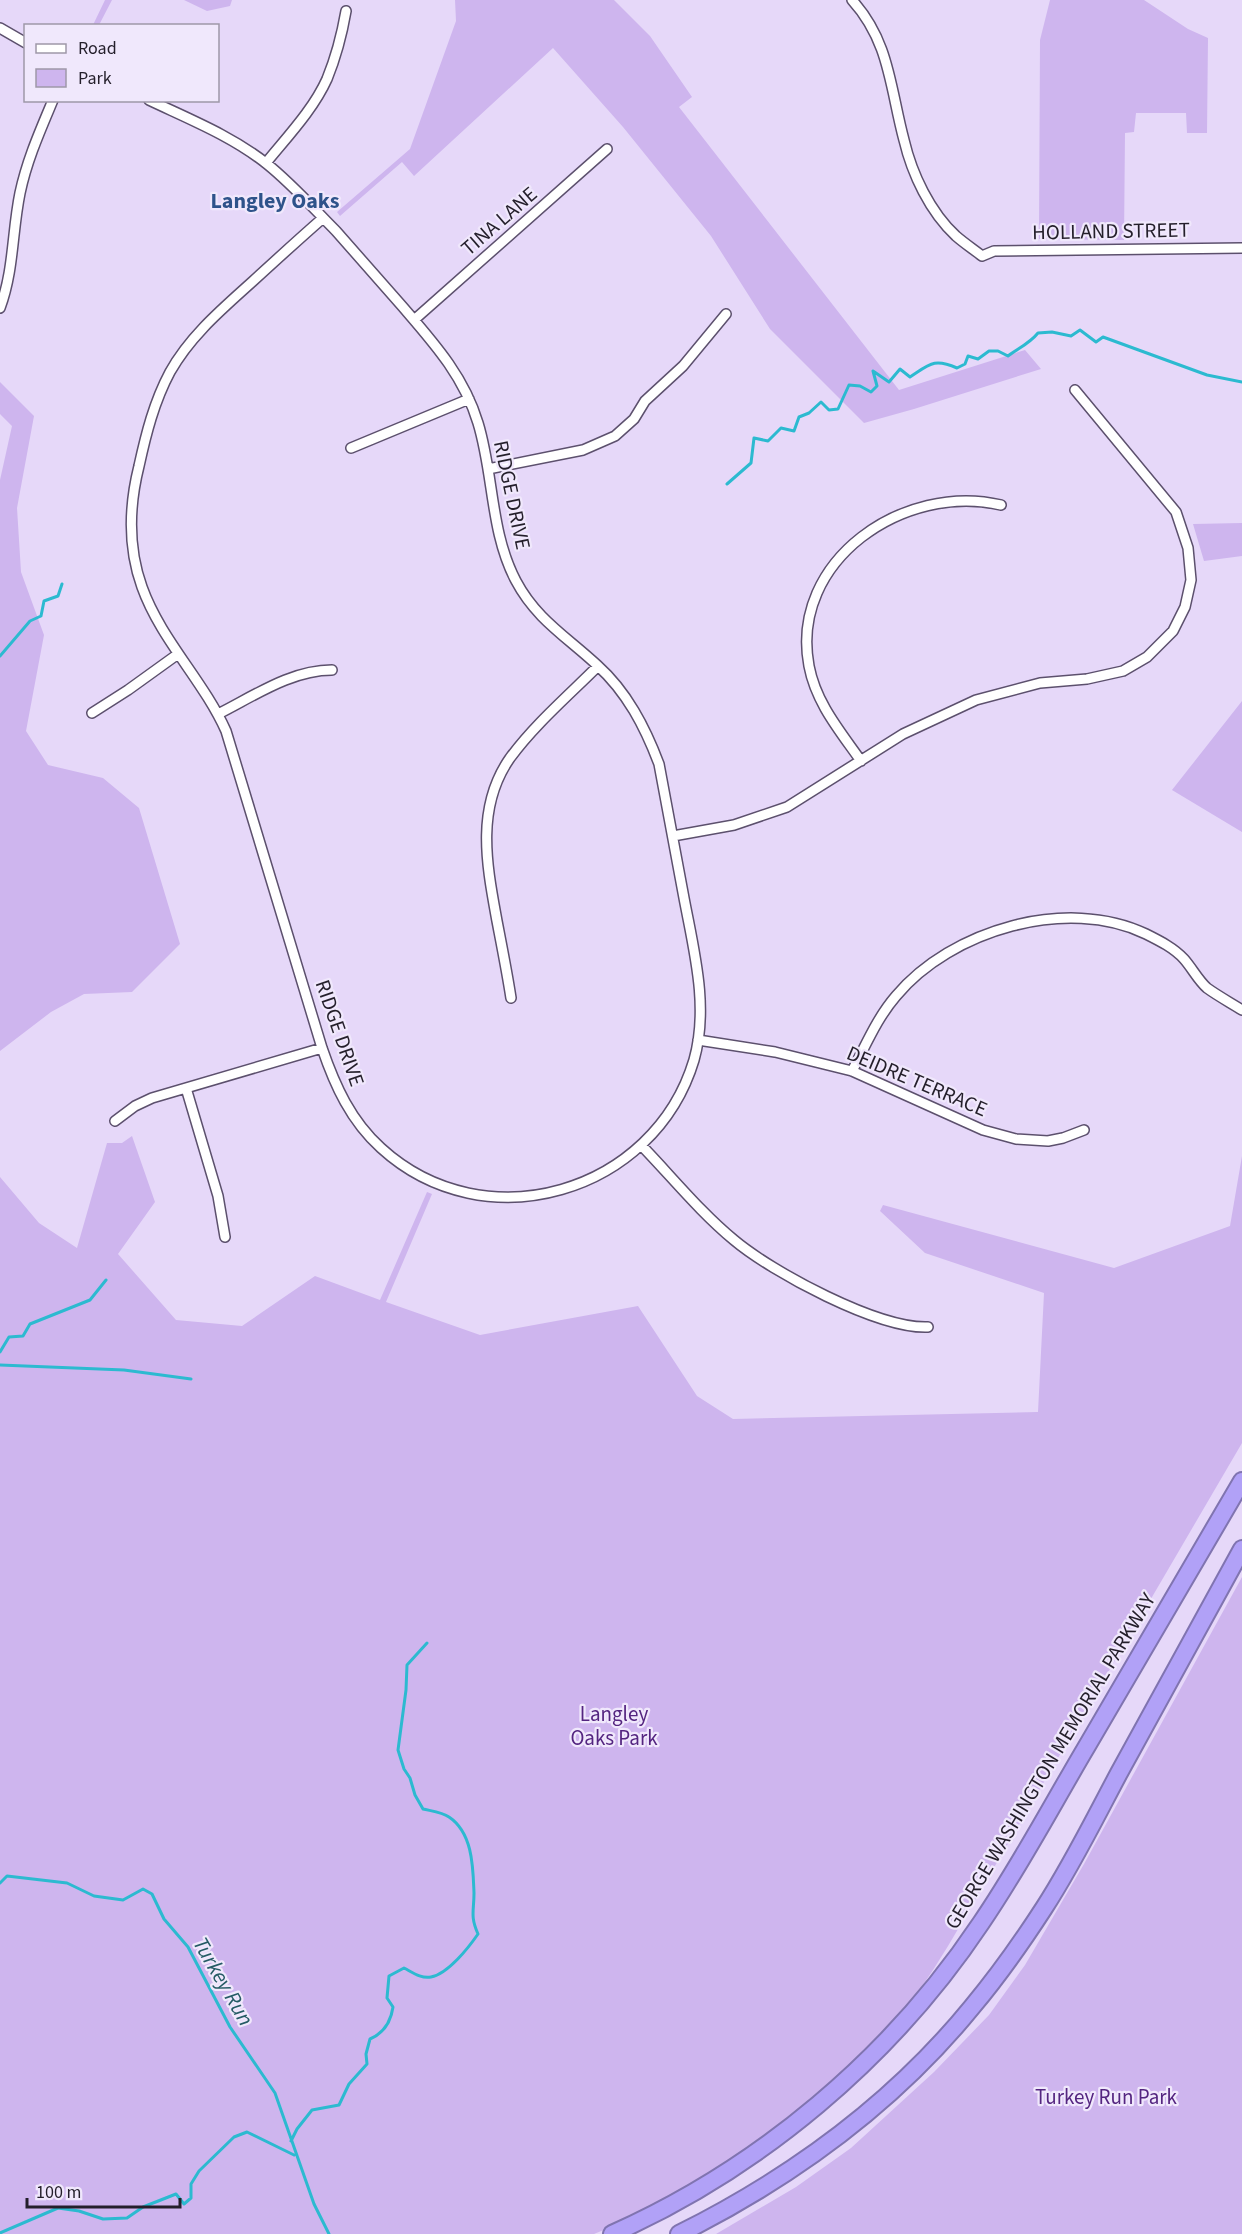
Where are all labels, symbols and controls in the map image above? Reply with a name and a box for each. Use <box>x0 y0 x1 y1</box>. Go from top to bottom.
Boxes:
legend <box>24 24 219 102</box>
text: Road <box>78 36 117 61</box>
text: Park <box>78 66 112 91</box>
street label: TINA LANE <box>454 179 544 263</box>
district label: Langley Oaks <box>210 185 340 217</box>
street label: HOLLAND STREET <box>1032 215 1190 247</box>
street label: RIDGE DRIVE <box>486 438 538 552</box>
street label: RIDGE DRIVE <box>308 976 372 1090</box>
street label: DEIDRE TERRACE <box>842 1038 992 1124</box>
street label: GEORGE WASHINGTON MEMORIAL PARKWAY <box>937 1586 1163 1935</box>
park label: Langley Oaks Park <box>570 1699 658 1753</box>
water label: Turkey Run <box>185 1931 261 2032</box>
park label: Turkey Run Park <box>1035 2082 1178 2112</box>
scale bar <box>27 2171 180 2209</box>
text: 100 m <box>36 2180 81 2205</box>

